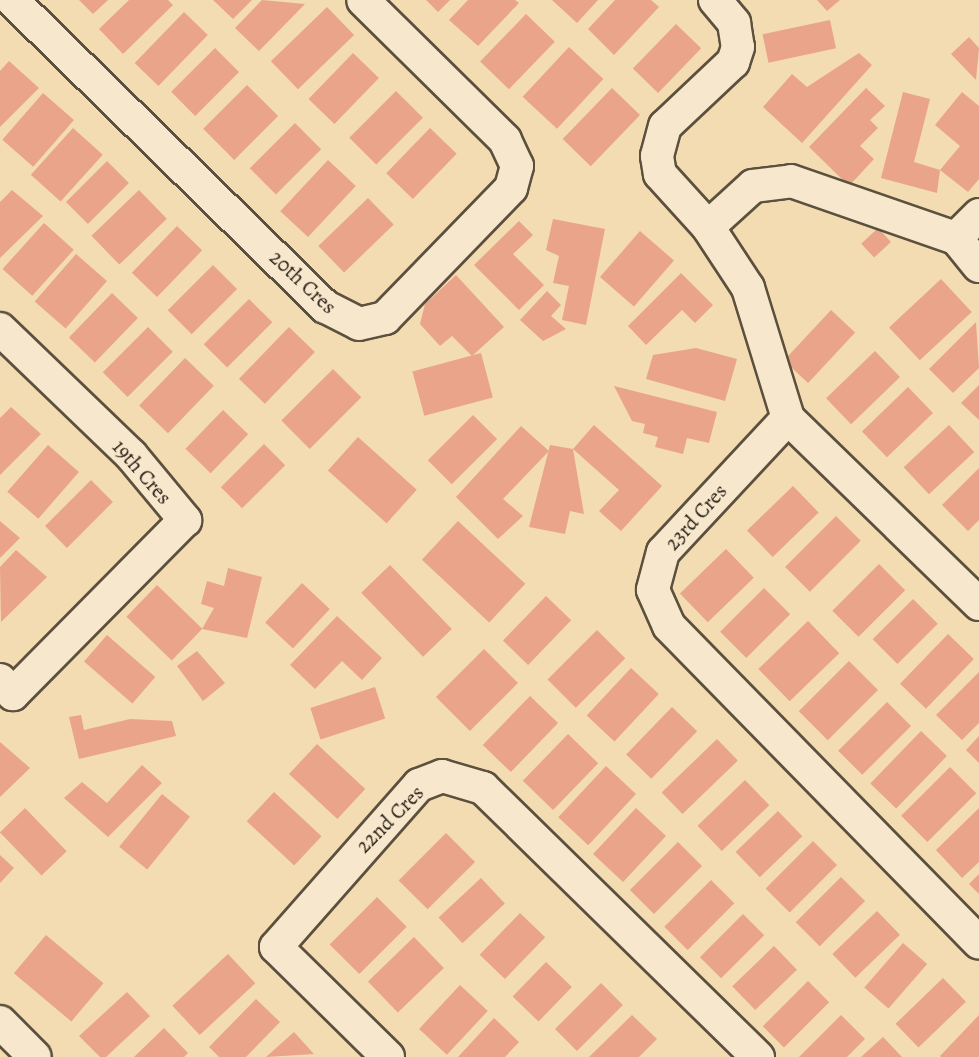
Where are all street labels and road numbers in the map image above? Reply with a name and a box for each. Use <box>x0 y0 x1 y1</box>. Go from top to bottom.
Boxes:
street label: 20th Cres <box>264 245 342 319</box>
street label: 19th Cres <box>107 435 177 509</box>
street label: 23rd Cres <box>660 479 732 555</box>
street label: 22nd Cres <box>351 780 429 858</box>

